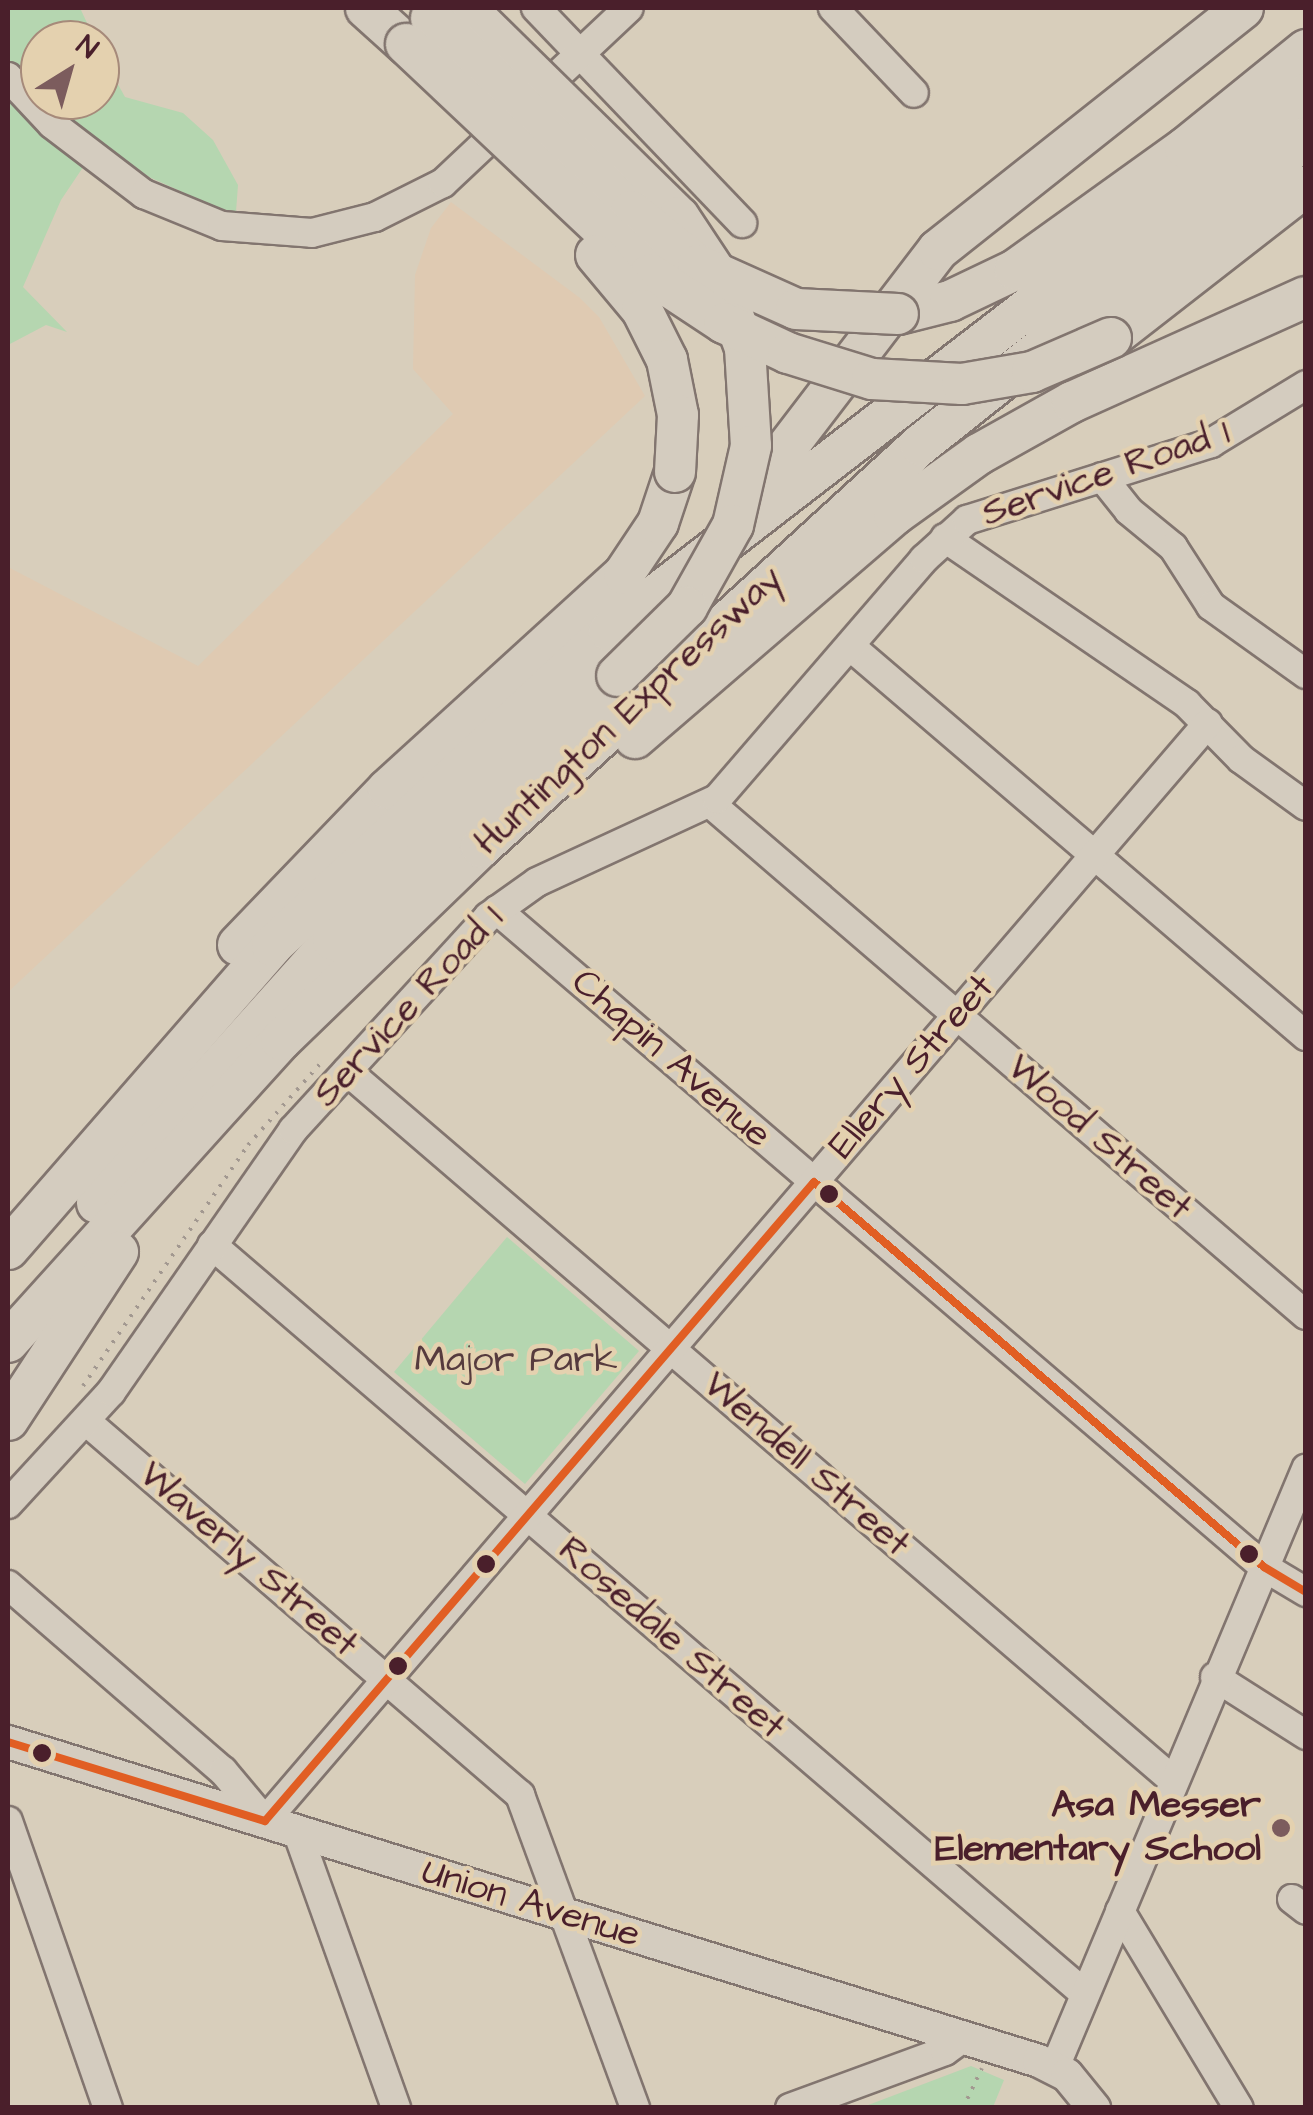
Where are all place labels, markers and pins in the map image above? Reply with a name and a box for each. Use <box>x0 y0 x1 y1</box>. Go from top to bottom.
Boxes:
unlabelled marker <box>819 1184 839 1204</box>
unlabelled marker <box>1239 1544 1259 1564</box>
unlabelled marker <box>476 1554 496 1574</box>
unlabelled marker <box>388 1656 408 1676</box>
unlabelled marker <box>32 1743 52 1763</box>
place label: Asa Messer Elementary School <box>935 1783 1261 1872</box>
marker: Asa Messer Elementary School <box>1270 1817 1292 1839</box>

